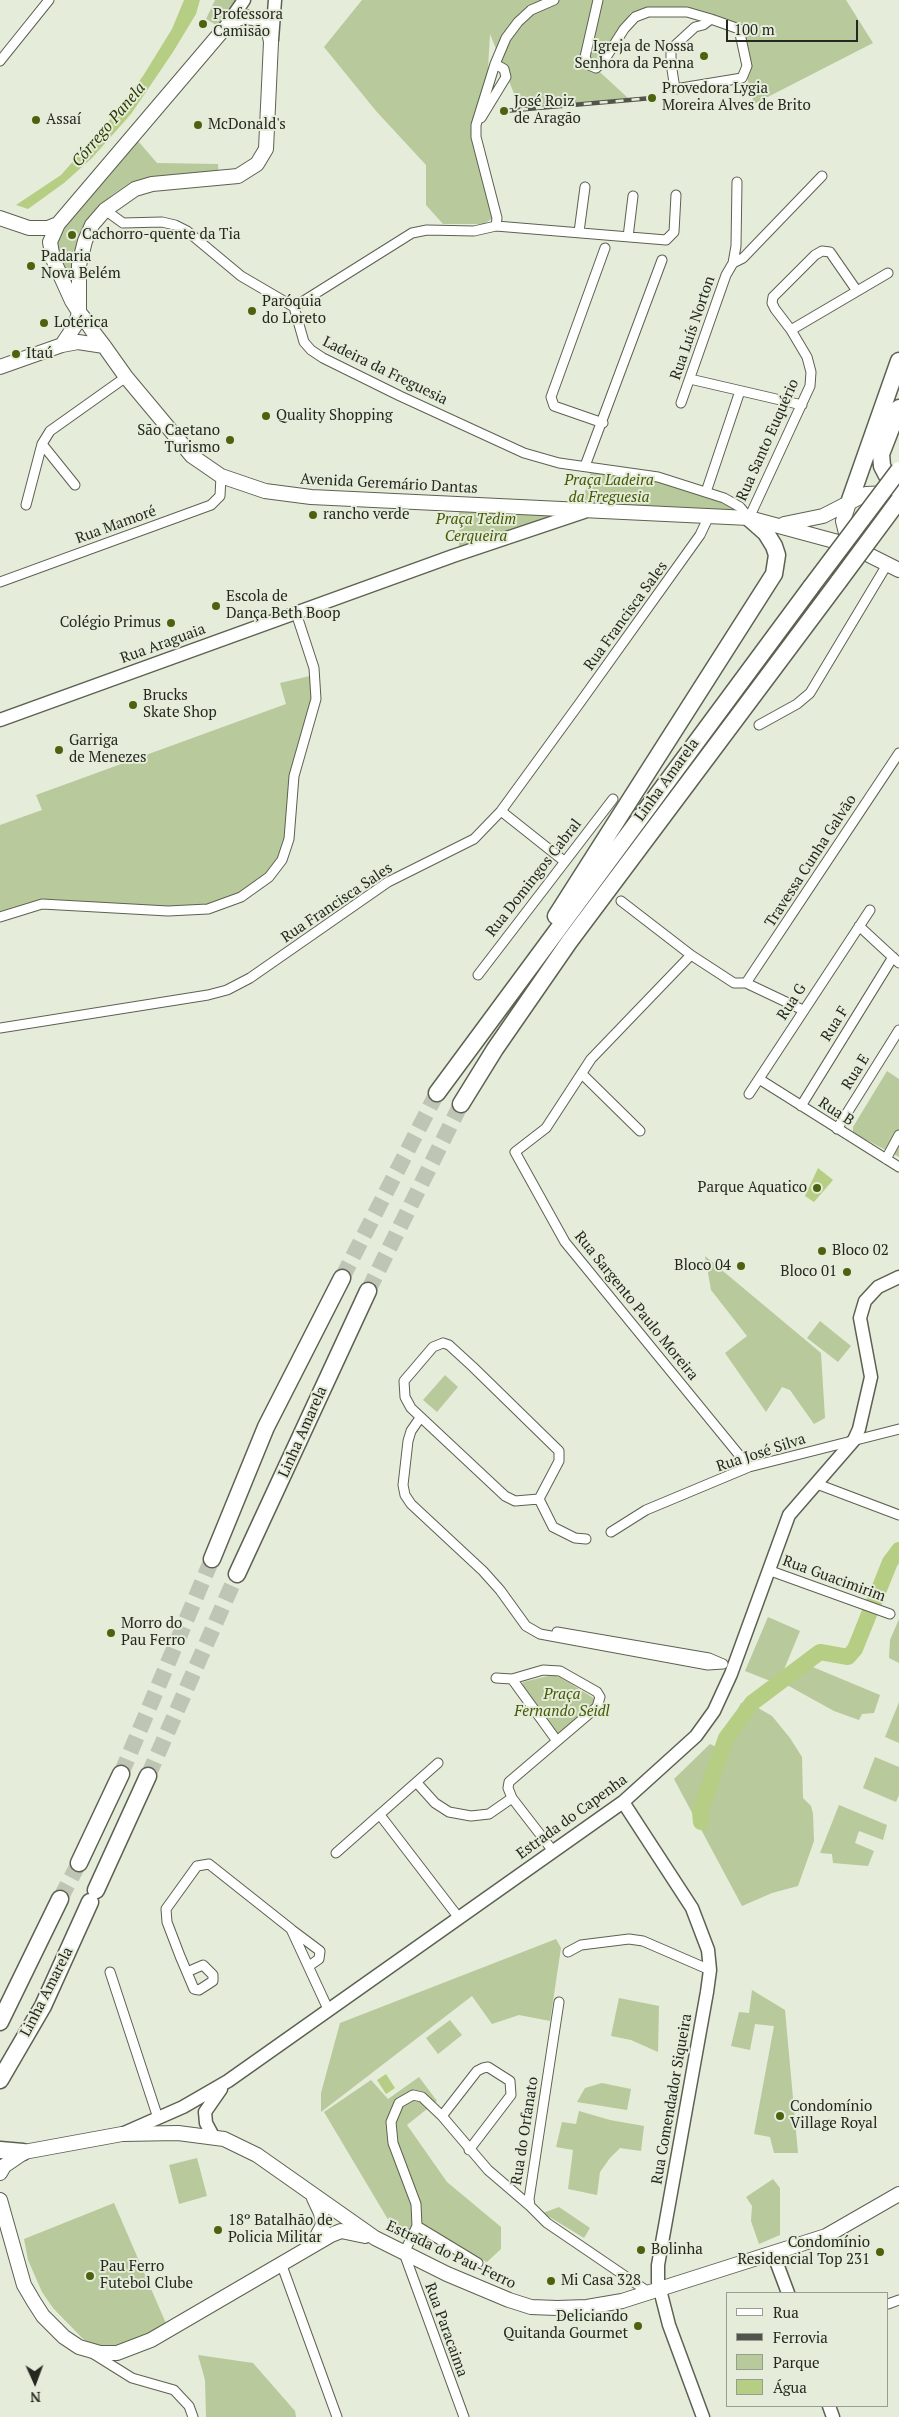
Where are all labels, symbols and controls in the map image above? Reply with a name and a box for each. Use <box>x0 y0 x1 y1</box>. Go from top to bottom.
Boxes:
place label: Professora Camisão <box>213 6 283 41</box>
scale bar <box>729 10 862 42</box>
marker: Professora Camisão <box>197 18 209 30</box>
text: 100 m <box>734 19 775 39</box>
place label: Igreja de Nossa Senhora da Penna <box>574 38 694 73</box>
marker: Igreja de Nossa Senhora da Penna <box>698 50 710 62</box>
water label: Córrego Panela <box>68 79 150 171</box>
place label: Provedora Lygia Moreira Alves de Brito <box>662 80 811 115</box>
marker: Provedora Lygia Moreira Alves de Brito <box>646 92 658 104</box>
place label: José Roiz de Aragão <box>514 93 581 128</box>
marker: José Roiz de Aragão <box>498 105 510 117</box>
place label: Assaí <box>46 111 81 129</box>
marker: Assaí <box>30 114 42 126</box>
place label: McDonald's <box>208 116 286 134</box>
marker: McDonald's <box>192 119 204 131</box>
place label: Cachorro-quente da Tia <box>82 226 240 244</box>
marker: Cachorro-quente da Tia <box>66 229 78 241</box>
place label: Padaria Nova Belém <box>41 248 121 283</box>
marker: Padaria Nova Belém <box>25 260 37 272</box>
street label: Rua Luís Norton <box>667 274 719 382</box>
place label: Paróquia do Loreto <box>262 293 326 328</box>
marker: Paróquia do Loreto <box>246 305 258 317</box>
place label: Lotérica <box>54 314 108 332</box>
marker: Lotérica <box>38 317 50 329</box>
street label: Ladeira da Freguesia <box>320 333 450 409</box>
place label: Itaú <box>26 345 53 363</box>
marker: Itaú <box>10 348 22 360</box>
street label: Rua Santo Euquério <box>733 376 803 504</box>
place label: Quality Shopping <box>276 407 393 425</box>
marker: Quality Shopping <box>260 410 272 422</box>
place label: São Caetano Turismo <box>137 422 220 457</box>
marker: São Caetano Turismo <box>224 434 236 446</box>
street label: Avenida Geremário Dantas <box>300 470 478 498</box>
park label: Praça Ladeira da Freguesia <box>564 472 654 507</box>
street label: Rua Mamoré <box>73 502 159 548</box>
place label: rancho verde <box>323 506 409 524</box>
marker: rancho verde <box>307 509 319 521</box>
park label: Praça Tedim Cerqueira <box>436 511 516 546</box>
street label: Rua Francisca Sales <box>580 558 672 674</box>
place label: Escola de Dança Beth Boop <box>226 588 340 623</box>
marker: Escola de Dança Beth Boop <box>210 600 222 612</box>
place label: Colégio Primus <box>60 614 161 632</box>
marker: Colégio Primus <box>165 617 177 629</box>
street label: Rua Araguaia <box>118 620 208 668</box>
place label: Brucks Skate Shop <box>143 687 217 722</box>
marker: Brucks Skate Shop <box>127 699 139 711</box>
place label: Garriga de Menezes <box>69 732 147 767</box>
street label: Linha Amarela <box>631 735 703 825</box>
marker: Garriga de Menezes <box>53 744 65 756</box>
street label: Travessa Cunha Galvão <box>761 791 861 931</box>
street label: Rua Domingos Cabral <box>483 816 585 940</box>
street label: Rua Francisca Sales <box>278 859 396 947</box>
street label: Rua G <box>774 980 810 1024</box>
street label: Rua F <box>817 1003 853 1045</box>
street label: Rua E <box>838 1051 874 1093</box>
street label: Rua B <box>815 1094 857 1130</box>
place label: Parque Aquatico <box>698 1179 807 1197</box>
marker: Parque Aquatico <box>811 1182 823 1194</box>
street label: Rua Sargento Paulo Moreira <box>570 1228 702 1384</box>
place label: Bloco 02 <box>832 1242 889 1260</box>
marker: Bloco 02 <box>816 1245 828 1257</box>
place label: Bloco 04 <box>674 1257 731 1275</box>
marker: Bloco 04 <box>735 1260 747 1272</box>
place label: Bloco 01 <box>780 1263 837 1281</box>
marker: Bloco 01 <box>841 1266 853 1278</box>
street label: Linha Amarela <box>275 1384 331 1480</box>
street label: Rua José Silva <box>714 1430 808 1476</box>
street label: Rua Guacimirim <box>780 1552 888 1606</box>
place label: Morro do Pau Ferro <box>121 1615 185 1650</box>
marker: Morro do Pau Ferro <box>105 1627 117 1639</box>
park label: Praça Fernando Seidl <box>514 1686 610 1721</box>
street label: Estrada do Capenha <box>513 1771 631 1863</box>
street label: Linha Amarela <box>17 1944 77 2040</box>
street label: Rua Comendador Siqueira <box>648 2012 696 2186</box>
street label: Rua do Orfanato <box>508 2075 542 2187</box>
place label: Condomínio Village Royal <box>790 2098 877 2133</box>
marker: Condomínio Village Royal <box>774 2110 786 2122</box>
place label: 18º Batalhão de Policia Militar <box>228 2212 333 2247</box>
street label: Estrada do Pau-Ferro <box>383 2217 519 2293</box>
marker: 18º Batalhão de Policia Militar <box>212 2224 224 2236</box>
place label: Condomínio Residencial Top 231 <box>737 2234 870 2269</box>
place label: Bolinha <box>651 2241 703 2259</box>
marker: Bolinha <box>635 2244 647 2256</box>
marker: Condomínio Residencial Top 231 <box>874 2246 886 2258</box>
place label: Pau Ferro Futebol Clube <box>100 2258 193 2293</box>
marker: Pau Ferro Futebol Clube <box>84 2270 96 2282</box>
place label: Mi Casa 328 <box>561 2272 641 2290</box>
marker: Mi Casa 328 <box>545 2275 557 2287</box>
street label: Rua Paracaima <box>421 2280 471 2380</box>
legend <box>726 2292 889 2407</box>
text: Rua <box>773 2302 799 2322</box>
place label: Deliciando Quitanda Gourmet <box>503 2308 628 2343</box>
marker: Deliciando Quitanda Gourmet <box>632 2320 644 2332</box>
text: Ferrovia <box>773 2327 828 2347</box>
text: Parque <box>773 2352 820 2372</box>
north arrow <box>10 2357 60 2407</box>
text: Água <box>773 2377 807 2397</box>
text: N <box>30 2388 41 2407</box>

